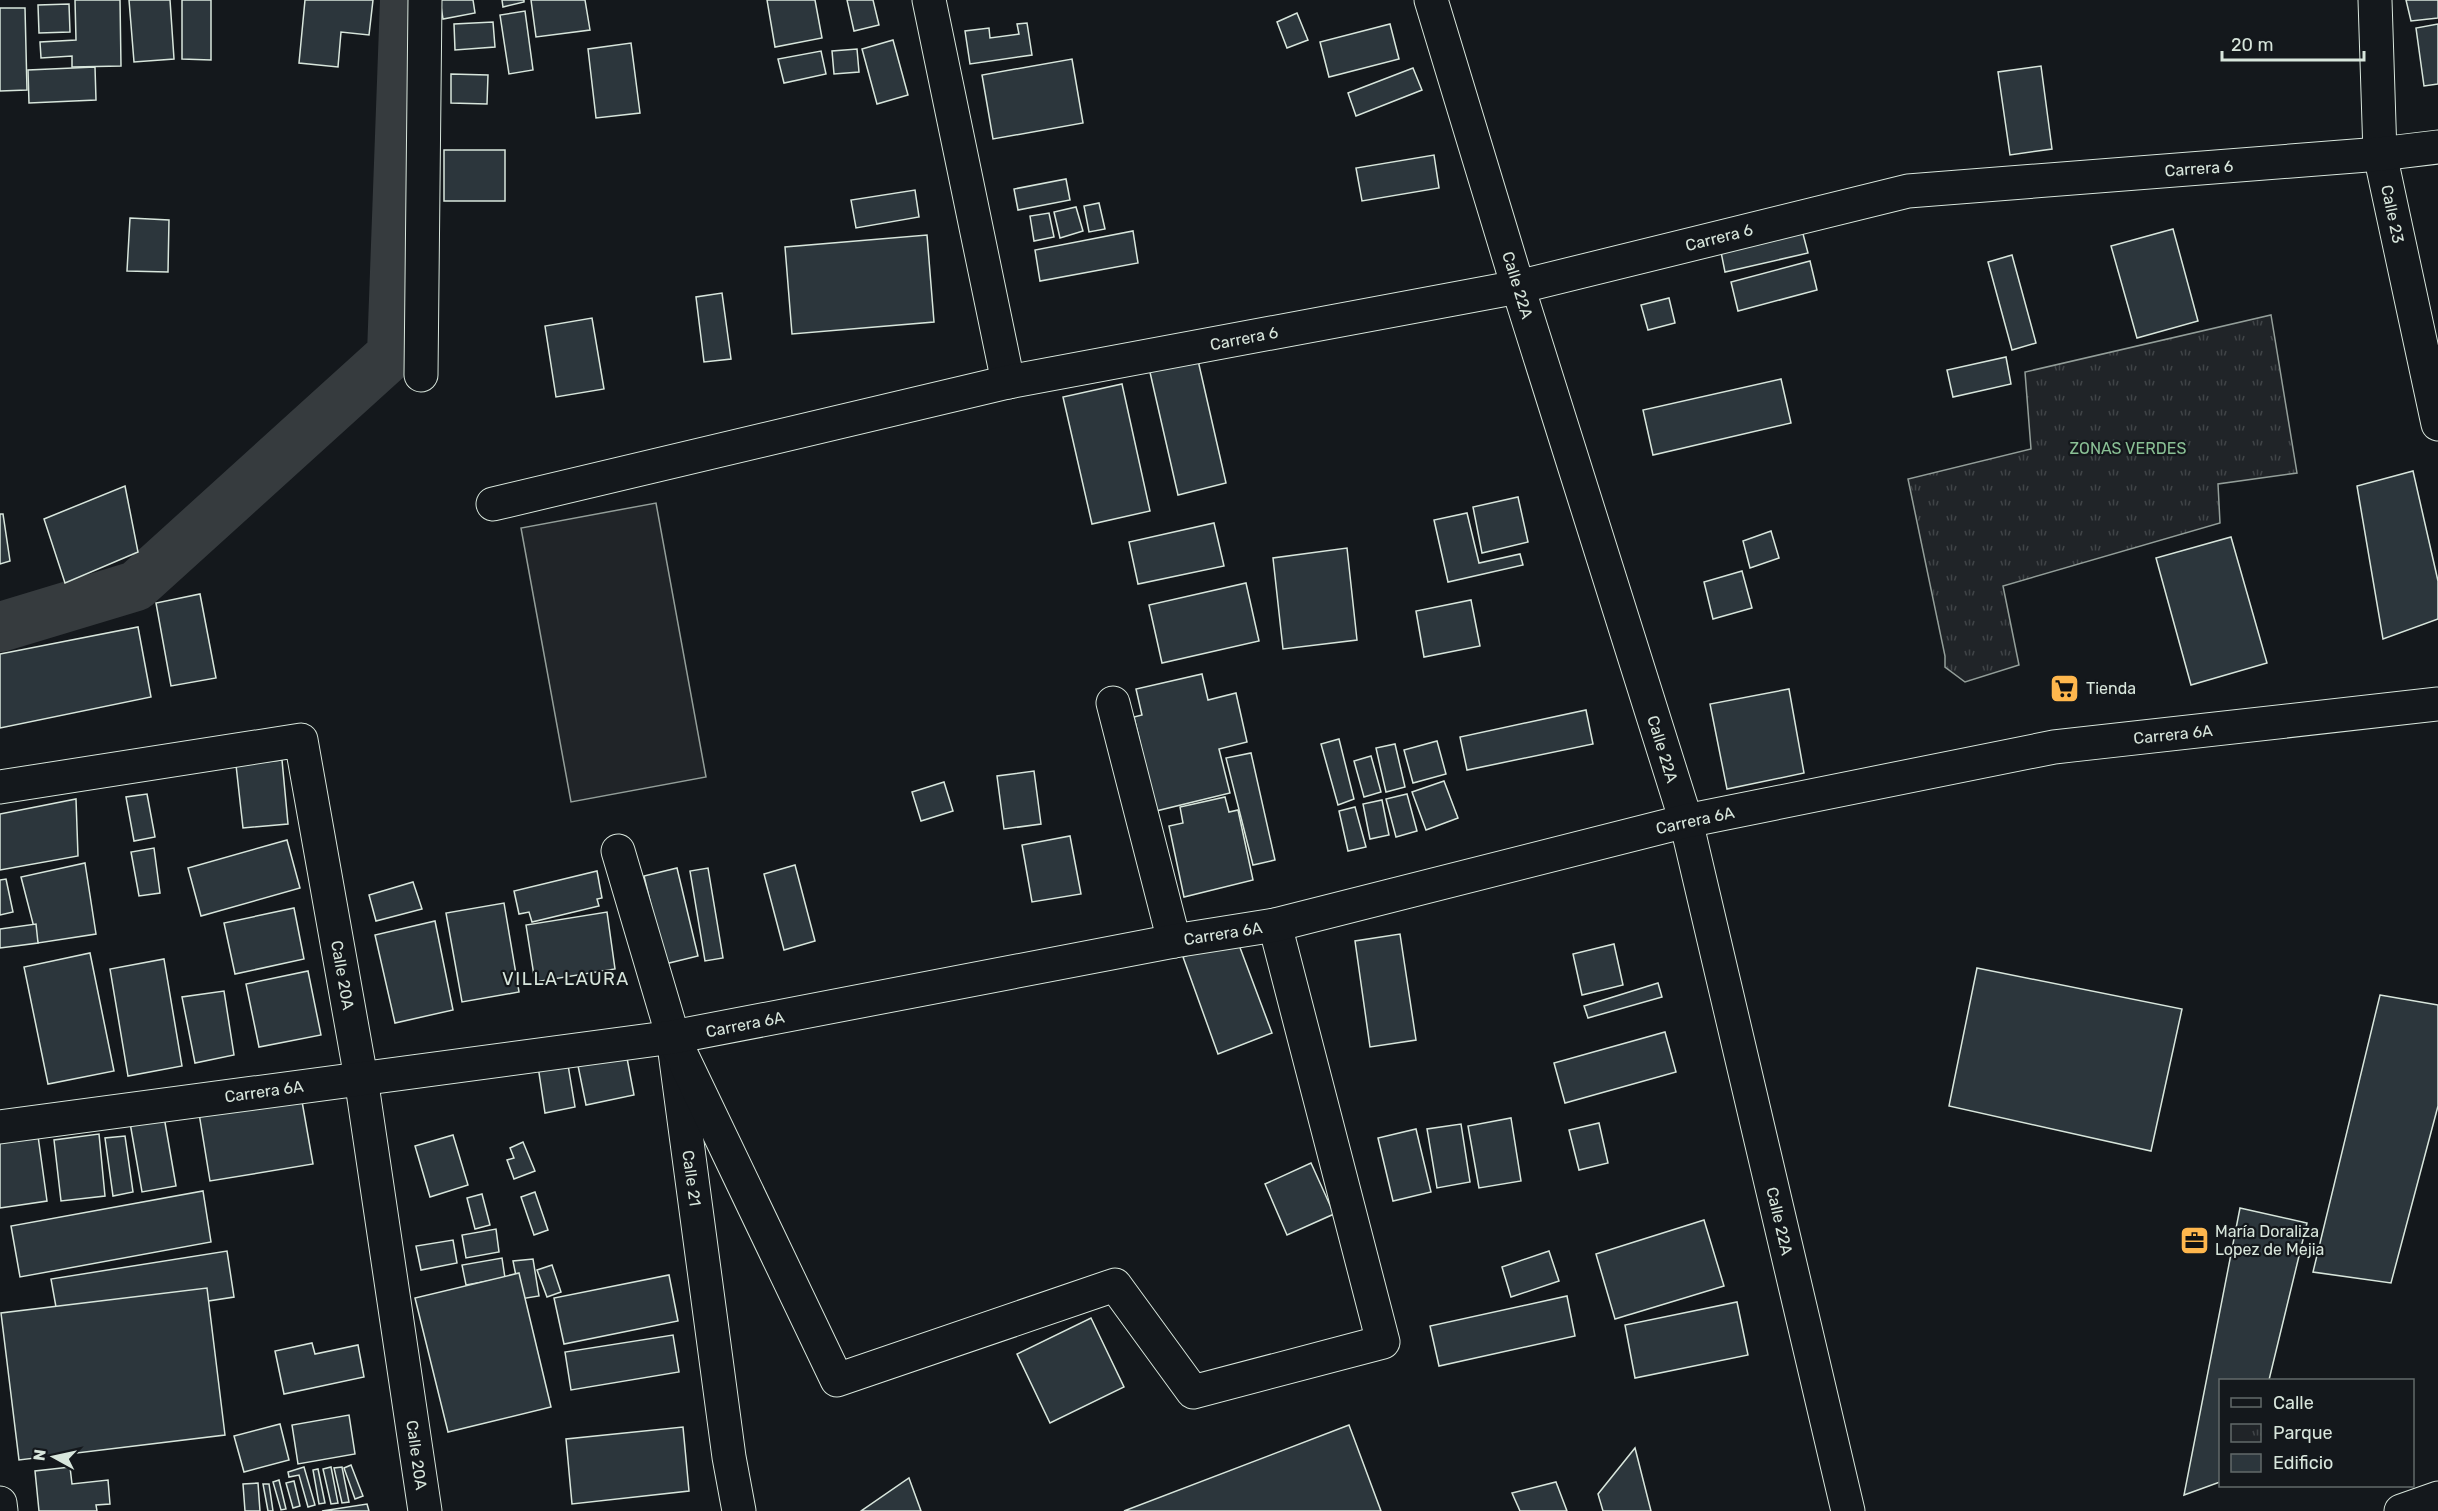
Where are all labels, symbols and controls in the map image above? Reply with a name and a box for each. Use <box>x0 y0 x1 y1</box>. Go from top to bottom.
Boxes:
scale bar <box>2222 24 2364 62</box>
text: 20 m <box>2231 34 2273 56</box>
street label: Carrera 6 <box>2164 157 2234 180</box>
street label: Calle 23 <box>2377 183 2408 245</box>
street label: Carrera 6 <box>1683 220 1755 255</box>
street label: Calle 22A <box>1498 249 1537 321</box>
street label: Carrera 6 <box>1209 323 1280 354</box>
park label: ZONAS VERDES <box>2070 439 2186 458</box>
supermarket icon: Tienda <box>2049 672 2081 704</box>
place label: Tienda <box>2086 679 2136 698</box>
street label: Calle 22A <box>1643 713 1682 785</box>
street label: Carrera 6A <box>2133 721 2214 748</box>
street label: Carrera 6A <box>1654 803 1736 838</box>
street label: Carrera 6A <box>1182 918 1264 949</box>
street label: Calle 20A <box>327 939 358 1012</box>
district label: VILLA LAURA <box>502 968 630 990</box>
street label: Carrera 6A <box>704 1008 786 1041</box>
street label: Carrera 6A <box>223 1077 305 1106</box>
street label: Calle 21 <box>678 1149 705 1207</box>
street label: Calle 22A <box>1762 1185 1797 1257</box>
place label: María Doraliza Lopez de Mejia <box>2215 1222 2324 1259</box>
office icon: María Doraliza Lopez de Mejia <box>2178 1224 2210 1256</box>
legend <box>2219 1379 2414 1487</box>
text: Calle <box>2273 1392 2314 1414</box>
street label: Calle 20A <box>402 1419 431 1492</box>
text: Parque <box>2273 1422 2333 1444</box>
north arrow <box>24 1427 84 1487</box>
text: N <box>29 1448 50 1462</box>
text: Edificio <box>2273 1452 2333 1474</box>

